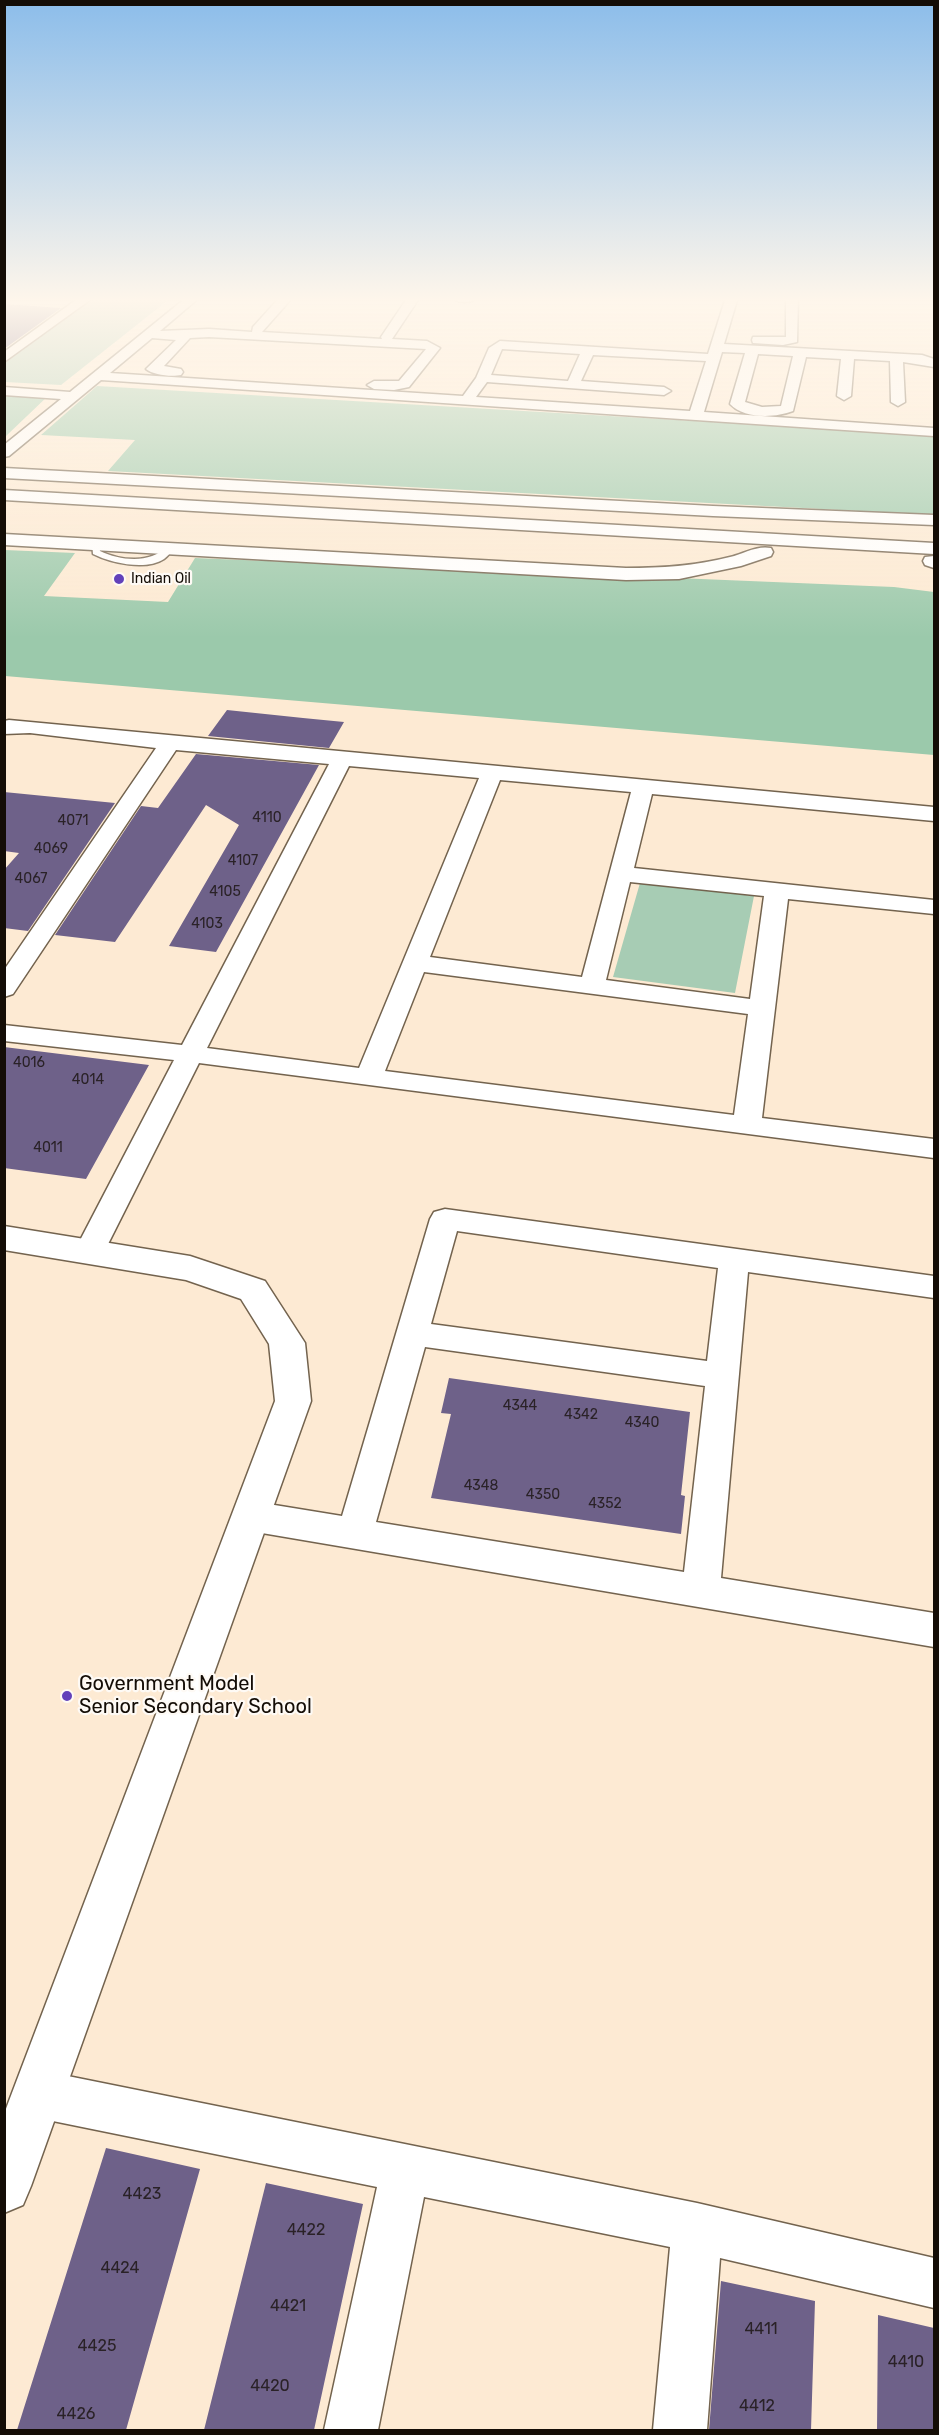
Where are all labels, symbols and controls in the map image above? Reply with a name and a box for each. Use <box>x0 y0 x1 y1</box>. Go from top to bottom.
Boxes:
place label: Indian Oil <box>131 571 191 587</box>
marker: Indian Oil <box>112 572 126 586</box>
house number: 4110 <box>252 810 282 826</box>
house number: 4071 <box>58 813 88 829</box>
house number: 4069 <box>34 841 68 857</box>
house number: 4107 <box>228 853 258 869</box>
house number: 4067 <box>15 871 47 887</box>
house number: 4105 <box>209 884 241 900</box>
house number: 4103 <box>191 916 223 932</box>
house number: 4016 <box>13 1055 45 1071</box>
house number: 4014 <box>72 1072 104 1088</box>
house number: 4011 <box>33 1140 63 1156</box>
house number: 4344 <box>503 1398 537 1414</box>
house number: 4342 <box>564 1407 598 1423</box>
house number: 4340 <box>625 1415 659 1431</box>
house number: 4348 <box>464 1478 498 1494</box>
house number: 4350 <box>526 1487 560 1503</box>
house number: 4352 <box>588 1496 622 1512</box>
place label: Government Model Senior Secondary School <box>79 1672 312 1719</box>
marker: Government Model Senior Secondary School <box>60 1689 74 1703</box>
house number: 4423 <box>123 2184 161 2204</box>
house number: 4422 <box>287 2220 325 2240</box>
house number: 4424 <box>100 2258 140 2278</box>
house number: 4421 <box>270 2296 306 2316</box>
house number: 4411 <box>744 2319 778 2339</box>
house number: 4425 <box>78 2336 116 2356</box>
house number: 4410 <box>888 2352 924 2372</box>
house number: 4420 <box>250 2376 290 2396</box>
house number: 4412 <box>739 2396 775 2416</box>
house number: 4426 <box>57 2404 95 2424</box>

